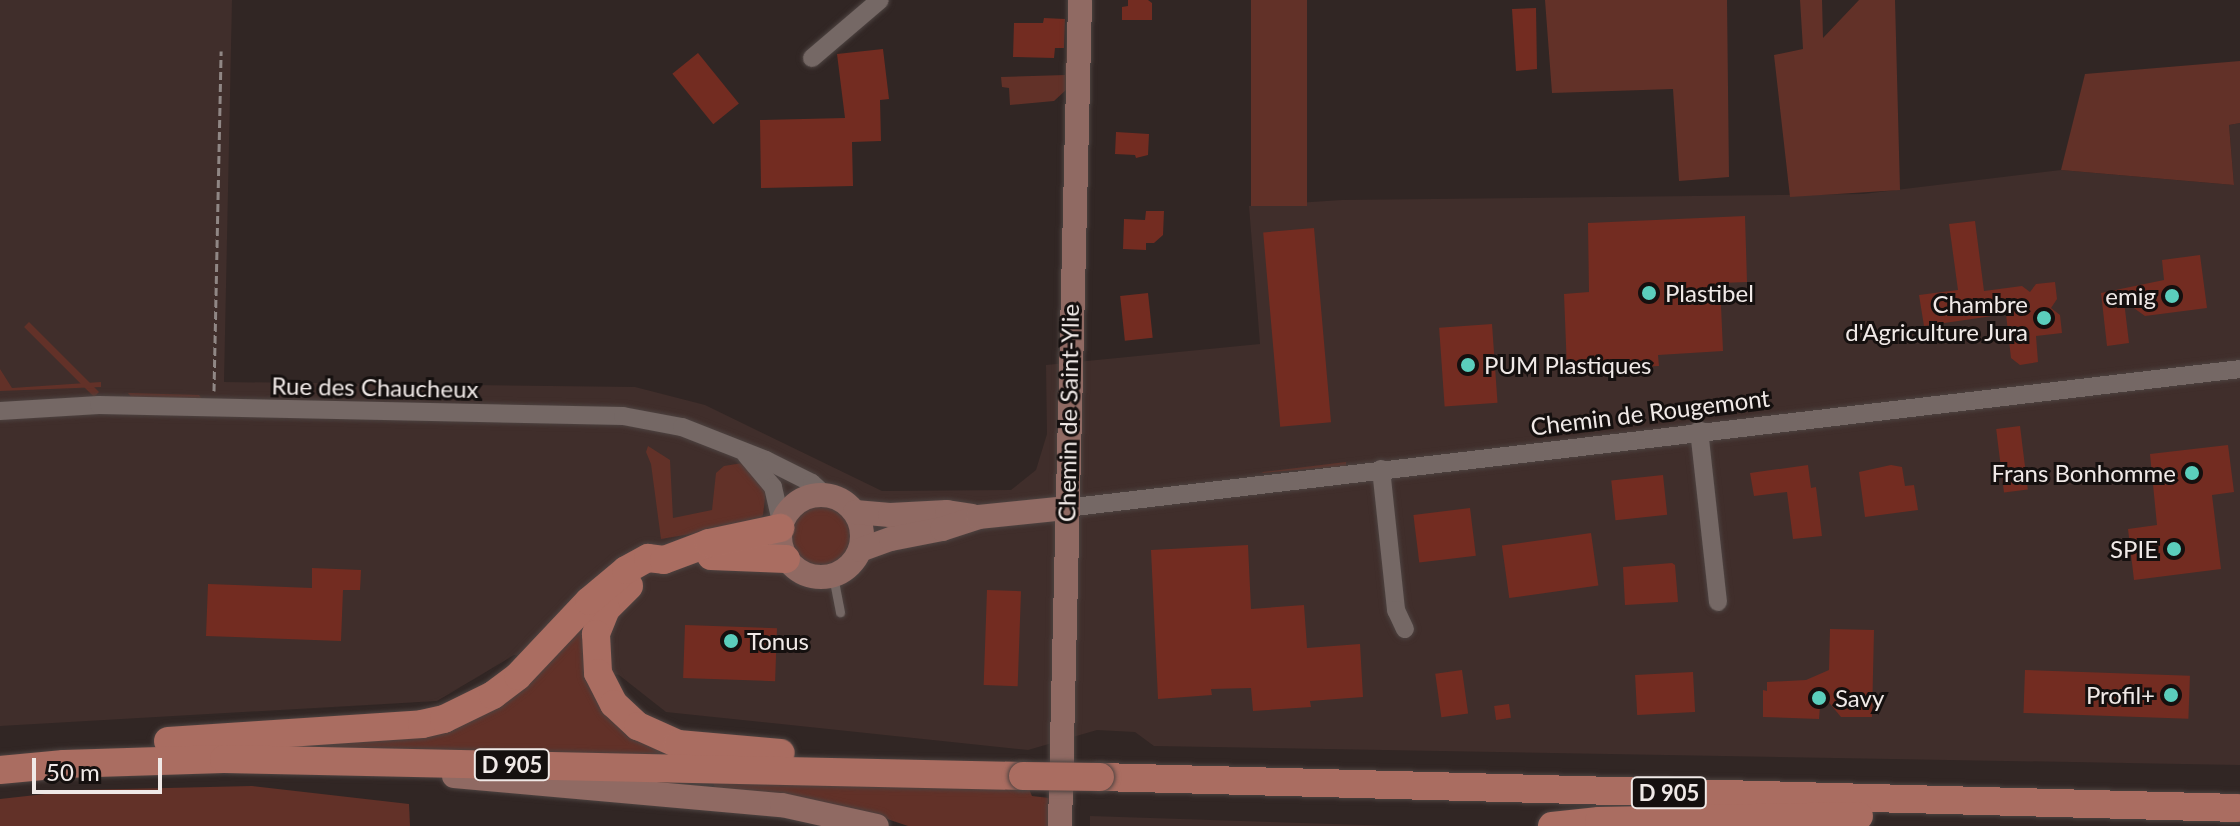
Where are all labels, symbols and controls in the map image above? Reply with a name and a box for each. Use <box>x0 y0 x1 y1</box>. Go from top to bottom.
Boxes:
place label: Plastibel <box>1665 279 1754 307</box>
place label: emig <box>2105 282 2156 310</box>
marker: Plastibel <box>1640 284 1658 302</box>
marker: emig <box>2163 287 2181 305</box>
place label: Chambre d'Agriculture Jura <box>1845 290 2028 346</box>
street label: Chemin de Saint-Ylie <box>1052 304 1084 522</box>
marker: Chambre d'Agriculture Jura <box>2035 309 2053 327</box>
place label: PUM Plastiques <box>1484 351 1651 379</box>
marker: PUM Plastiques <box>1459 356 1477 374</box>
street label: Rue des Chaucheux <box>271 371 479 403</box>
street label: Chemin de Rougemont <box>1529 383 1771 441</box>
place label: Frans Bonhomme <box>1992 459 2176 487</box>
marker: Frans Bonhomme <box>2183 464 2201 482</box>
place label: SPIE <box>2110 535 2158 563</box>
marker: SPIE <box>2165 540 2183 558</box>
place label: Tonus <box>747 627 809 655</box>
marker: Tonus <box>722 632 740 650</box>
place label: Profil+ <box>2086 681 2155 709</box>
place label: Savy <box>1835 684 1884 712</box>
marker: Profil+ <box>2162 686 2180 704</box>
marker: Savy <box>1810 689 1828 707</box>
scale bar <box>36 742 166 792</box>
road number: D 905 <box>472 747 552 783</box>
text: 50 m <box>46 757 100 786</box>
road number: D 905 <box>1629 775 1709 811</box>

